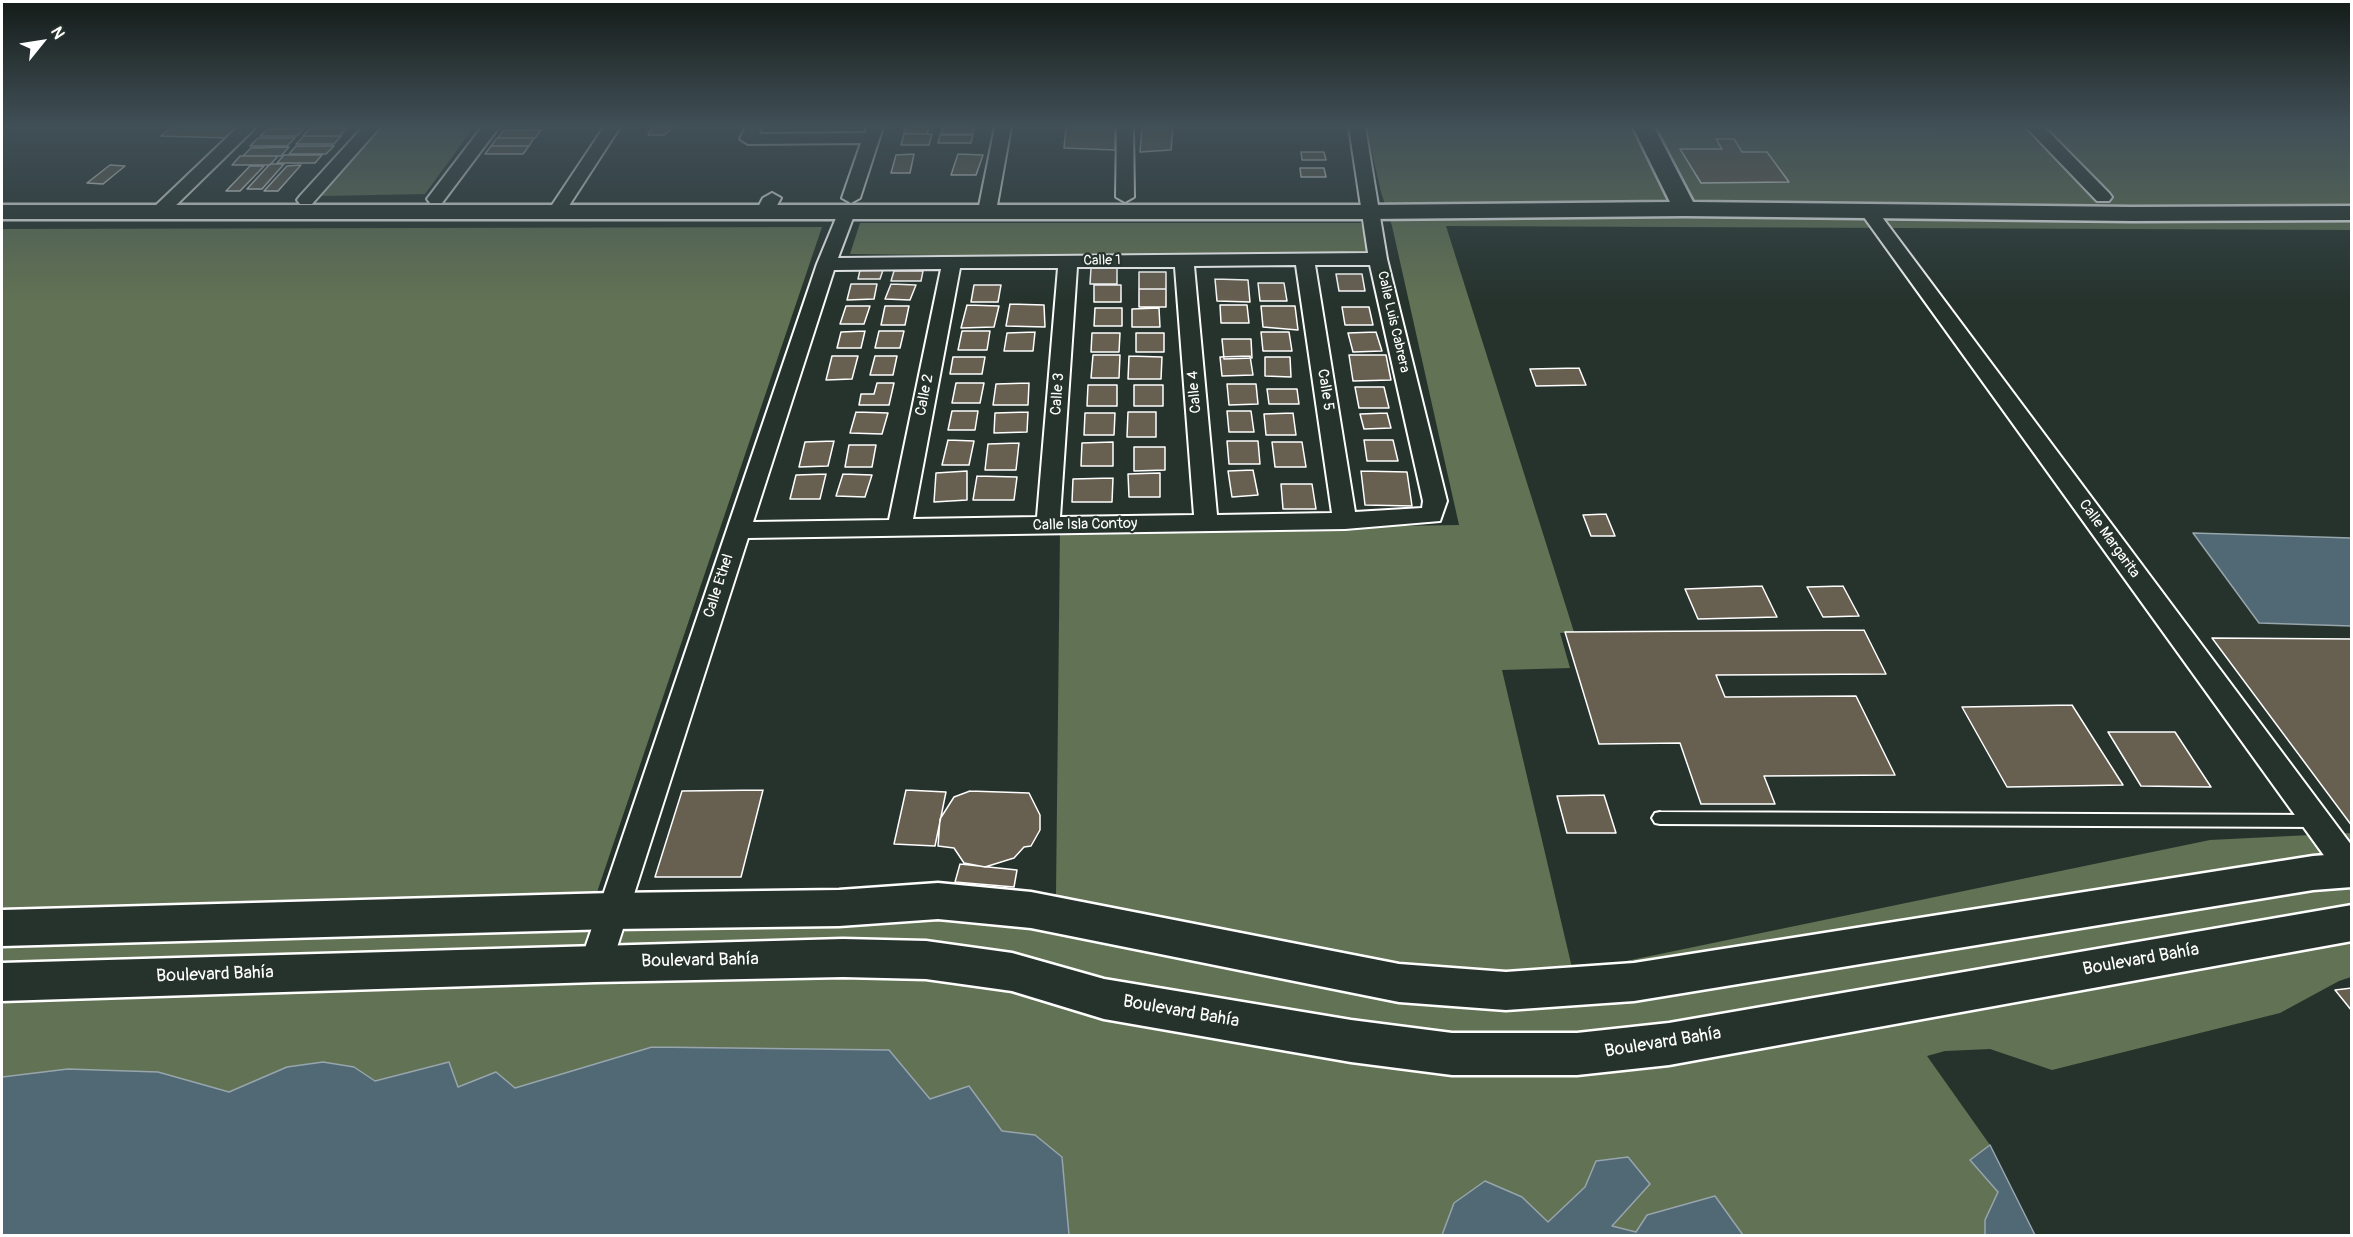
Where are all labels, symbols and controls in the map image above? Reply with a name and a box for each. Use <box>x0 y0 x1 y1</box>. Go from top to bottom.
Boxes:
north arrow <box>12 12 72 72</box>
text: N <box>46 23 69 43</box>
street label: Calle 1 <box>1083 252 1121 270</box>
street label: Calle Luis Cabrera <box>1373 270 1413 374</box>
street label: Calle 5 <box>1313 368 1337 412</box>
street label: Calle 4 <box>1184 370 1206 414</box>
street label: Calle 2 <box>912 372 938 418</box>
street label: Calle 3 <box>1048 372 1068 416</box>
street label: Calle Margarita <box>2074 496 2144 582</box>
street label: Calle Isla Contoy <box>1032 515 1138 535</box>
street label: Calle Ethel <box>700 552 738 620</box>
street label: Boulevard Bahía <box>2081 939 2201 981</box>
street label: Boulevard Bahía <box>641 949 759 973</box>
street label: Boulevard Bahía <box>156 962 274 988</box>
street label: Boulevard Bahía <box>1121 991 1241 1033</box>
street label: Boulevard Bahía <box>1603 1023 1723 1063</box>

